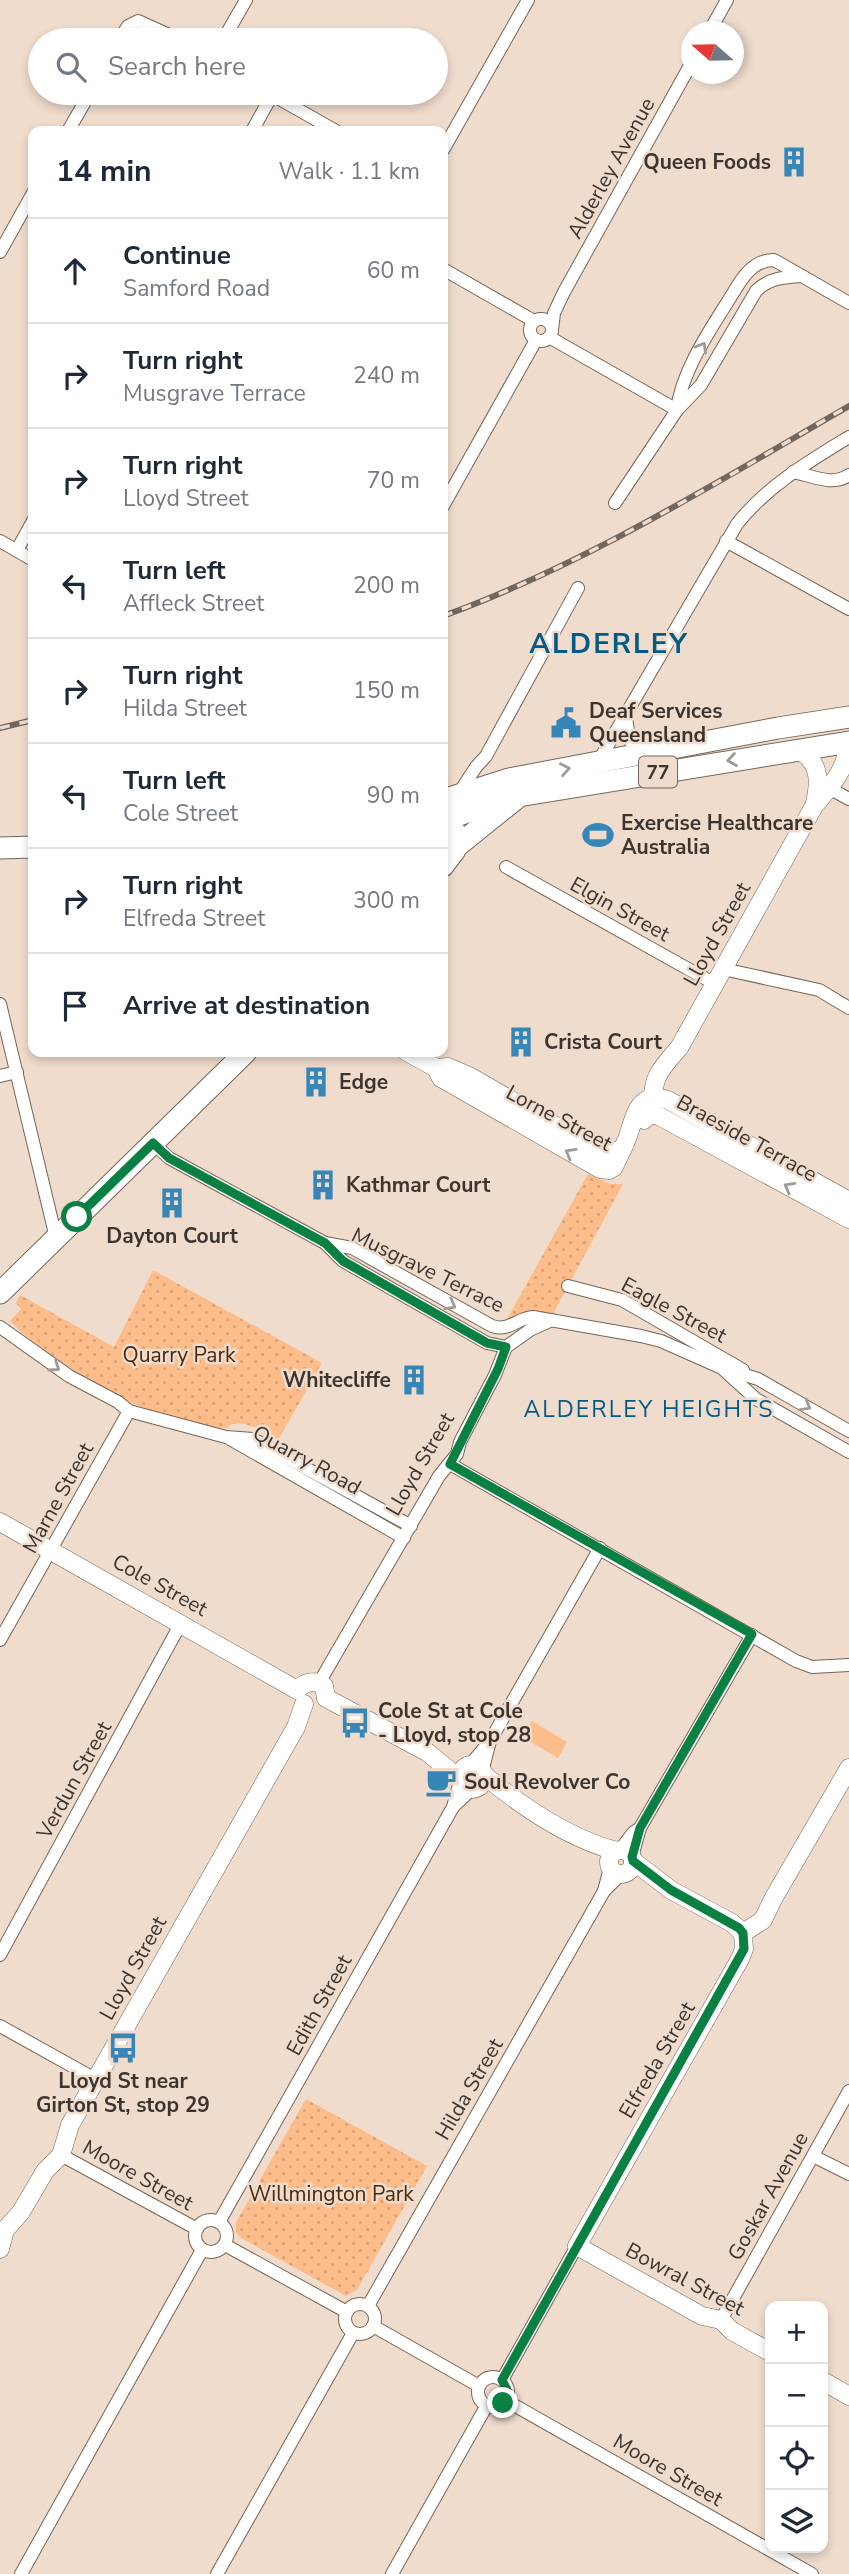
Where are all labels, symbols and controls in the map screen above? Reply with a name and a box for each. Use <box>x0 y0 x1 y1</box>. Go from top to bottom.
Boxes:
north arrow <box>681 21 744 84</box>
search box <box>28 28 448 105</box>
icon: search <box>52 48 90 86</box>
text: Search here <box>108 49 246 84</box>
street label: Alderley Avenue <box>561 92 661 244</box>
building icon: Queen Foods <box>777 145 811 179</box>
place label: Queen Foods <box>643 148 771 176</box>
text: 14 min <box>56 151 152 192</box>
text: Walk · 1.1 km <box>278 156 420 187</box>
text: Continue <box>123 238 231 273</box>
icon: ahead <box>56 252 94 290</box>
text: 60 m <box>367 255 420 286</box>
text: Samford Road <box>123 273 270 304</box>
one-way arrow <box>694 342 707 355</box>
text: Turn right <box>123 343 242 378</box>
icon: right <box>56 357 94 395</box>
text: 240 m <box>353 360 420 391</box>
text: Musgrave Terrace <box>123 378 306 409</box>
text: Turn right <box>123 448 242 483</box>
icon: right <box>56 462 94 500</box>
text: 70 m <box>367 465 420 496</box>
text: Lloyd Street <box>123 483 249 514</box>
text: Turn left <box>123 553 226 588</box>
icon: left <box>56 567 94 605</box>
text: 200 m <box>353 570 420 601</box>
text: Affleck Street <box>123 588 264 619</box>
district label: ALDERLEY <box>529 625 689 663</box>
text: Turn right <box>123 658 242 693</box>
icon: right <box>56 672 94 710</box>
text: 150 m <box>353 675 420 706</box>
text: Hilda Street <box>123 693 247 724</box>
place label: Deaf Services Queensland <box>589 697 722 749</box>
public building icon: Deaf Services Queensland <box>549 706 583 740</box>
one-way arrow <box>726 752 738 767</box>
road number: 77 <box>639 757 677 788</box>
one-way arrow <box>559 762 571 777</box>
text: Turn left <box>123 763 226 798</box>
icon: left <box>56 777 94 815</box>
text: 90 m <box>367 780 420 811</box>
text: Cole Street <box>123 798 238 829</box>
place label: Exercise Healthcare Australia <box>621 809 813 861</box>
sports icon: Exercise Healthcare Australia <box>581 818 615 852</box>
text: Turn right <box>123 868 242 903</box>
street label: Elgin Street <box>565 870 676 948</box>
street label: Lloyd Street <box>677 877 757 991</box>
icon: right <box>56 882 94 920</box>
text: 300 m <box>353 885 420 916</box>
text: Elfreda Street <box>123 903 265 934</box>
icon: arrive <box>56 987 94 1025</box>
text: Arrive at destination <box>123 988 370 1023</box>
building icon: Crista Court <box>504 1025 538 1059</box>
place label: Crista Court <box>544 1028 663 1056</box>
building icon: Edge <box>299 1065 333 1099</box>
place label: Edge <box>339 1068 388 1096</box>
street label: Lorne Street <box>501 1078 617 1158</box>
street label: Braeside Terrace <box>672 1088 822 1188</box>
one-way arrow <box>565 1149 578 1162</box>
building icon: Kathmar Court <box>306 1168 340 1202</box>
place label: Kathmar Court <box>346 1171 491 1199</box>
one-way arrow <box>784 1182 796 1195</box>
building icon: Dayton Court <box>155 1186 189 1220</box>
route start <box>61 1201 92 1232</box>
street label: Musgrave Terrace <box>347 1221 509 1319</box>
place label: Dayton Court <box>106 1222 239 1250</box>
street label: Eagle Street <box>616 1271 732 1350</box>
one-way arrow <box>444 1297 456 1310</box>
park label: Quarry Park <box>123 1341 236 1369</box>
one-way arrow <box>47 1359 60 1371</box>
building icon: Whitecliffe <box>397 1363 431 1397</box>
place label: Whitecliffe <box>283 1366 391 1394</box>
district label: ALDERLEY HEIGHTS <box>524 1394 774 1425</box>
one-way arrow <box>798 1398 811 1411</box>
street label: Lloyd Street <box>379 1407 461 1521</box>
street label: Quarry Road <box>248 1419 366 1501</box>
street label: Marne Street <box>16 1437 100 1558</box>
street label: Cole Street <box>107 1547 213 1623</box>
place label: Cole St at Cole - Lloyd, stop 28 <box>378 1697 531 1749</box>
bus stop icon: Cole St at Cole - Lloyd, stop 28 <box>338 1706 372 1740</box>
street label: Verdun Street <box>30 1716 118 1845</box>
cafe icon: Soul Revolver Co <box>424 1765 458 1799</box>
place label: Soul Revolver Co <box>464 1768 630 1796</box>
street label: Lloyd Street <box>93 1911 173 2025</box>
street label: Edith Street <box>280 1949 359 2060</box>
street label: Elfreda Street <box>612 1996 702 2123</box>
bus stop icon: Lloyd St near Girton St, stop 29 <box>106 2031 140 2065</box>
street label: Hilda Street <box>429 2032 510 2145</box>
place label: Lloyd St near Girton St, stop 29 <box>36 2067 210 2119</box>
street label: Goskar Avenue <box>721 2127 815 2265</box>
street label: Moore Street <box>78 2133 199 2217</box>
park label: Willmington Park <box>248 2180 414 2208</box>
street label: Bowral Street <box>621 2236 750 2322</box>
map controls <box>765 2301 828 2553</box>
button: + <box>765 2301 828 2364</box>
button: − <box>765 2364 828 2427</box>
route end <box>487 2387 518 2418</box>
street label: Moore Street <box>608 2427 729 2513</box>
button: locate <box>765 2427 828 2490</box>
button: layers <box>765 2490 828 2553</box>

